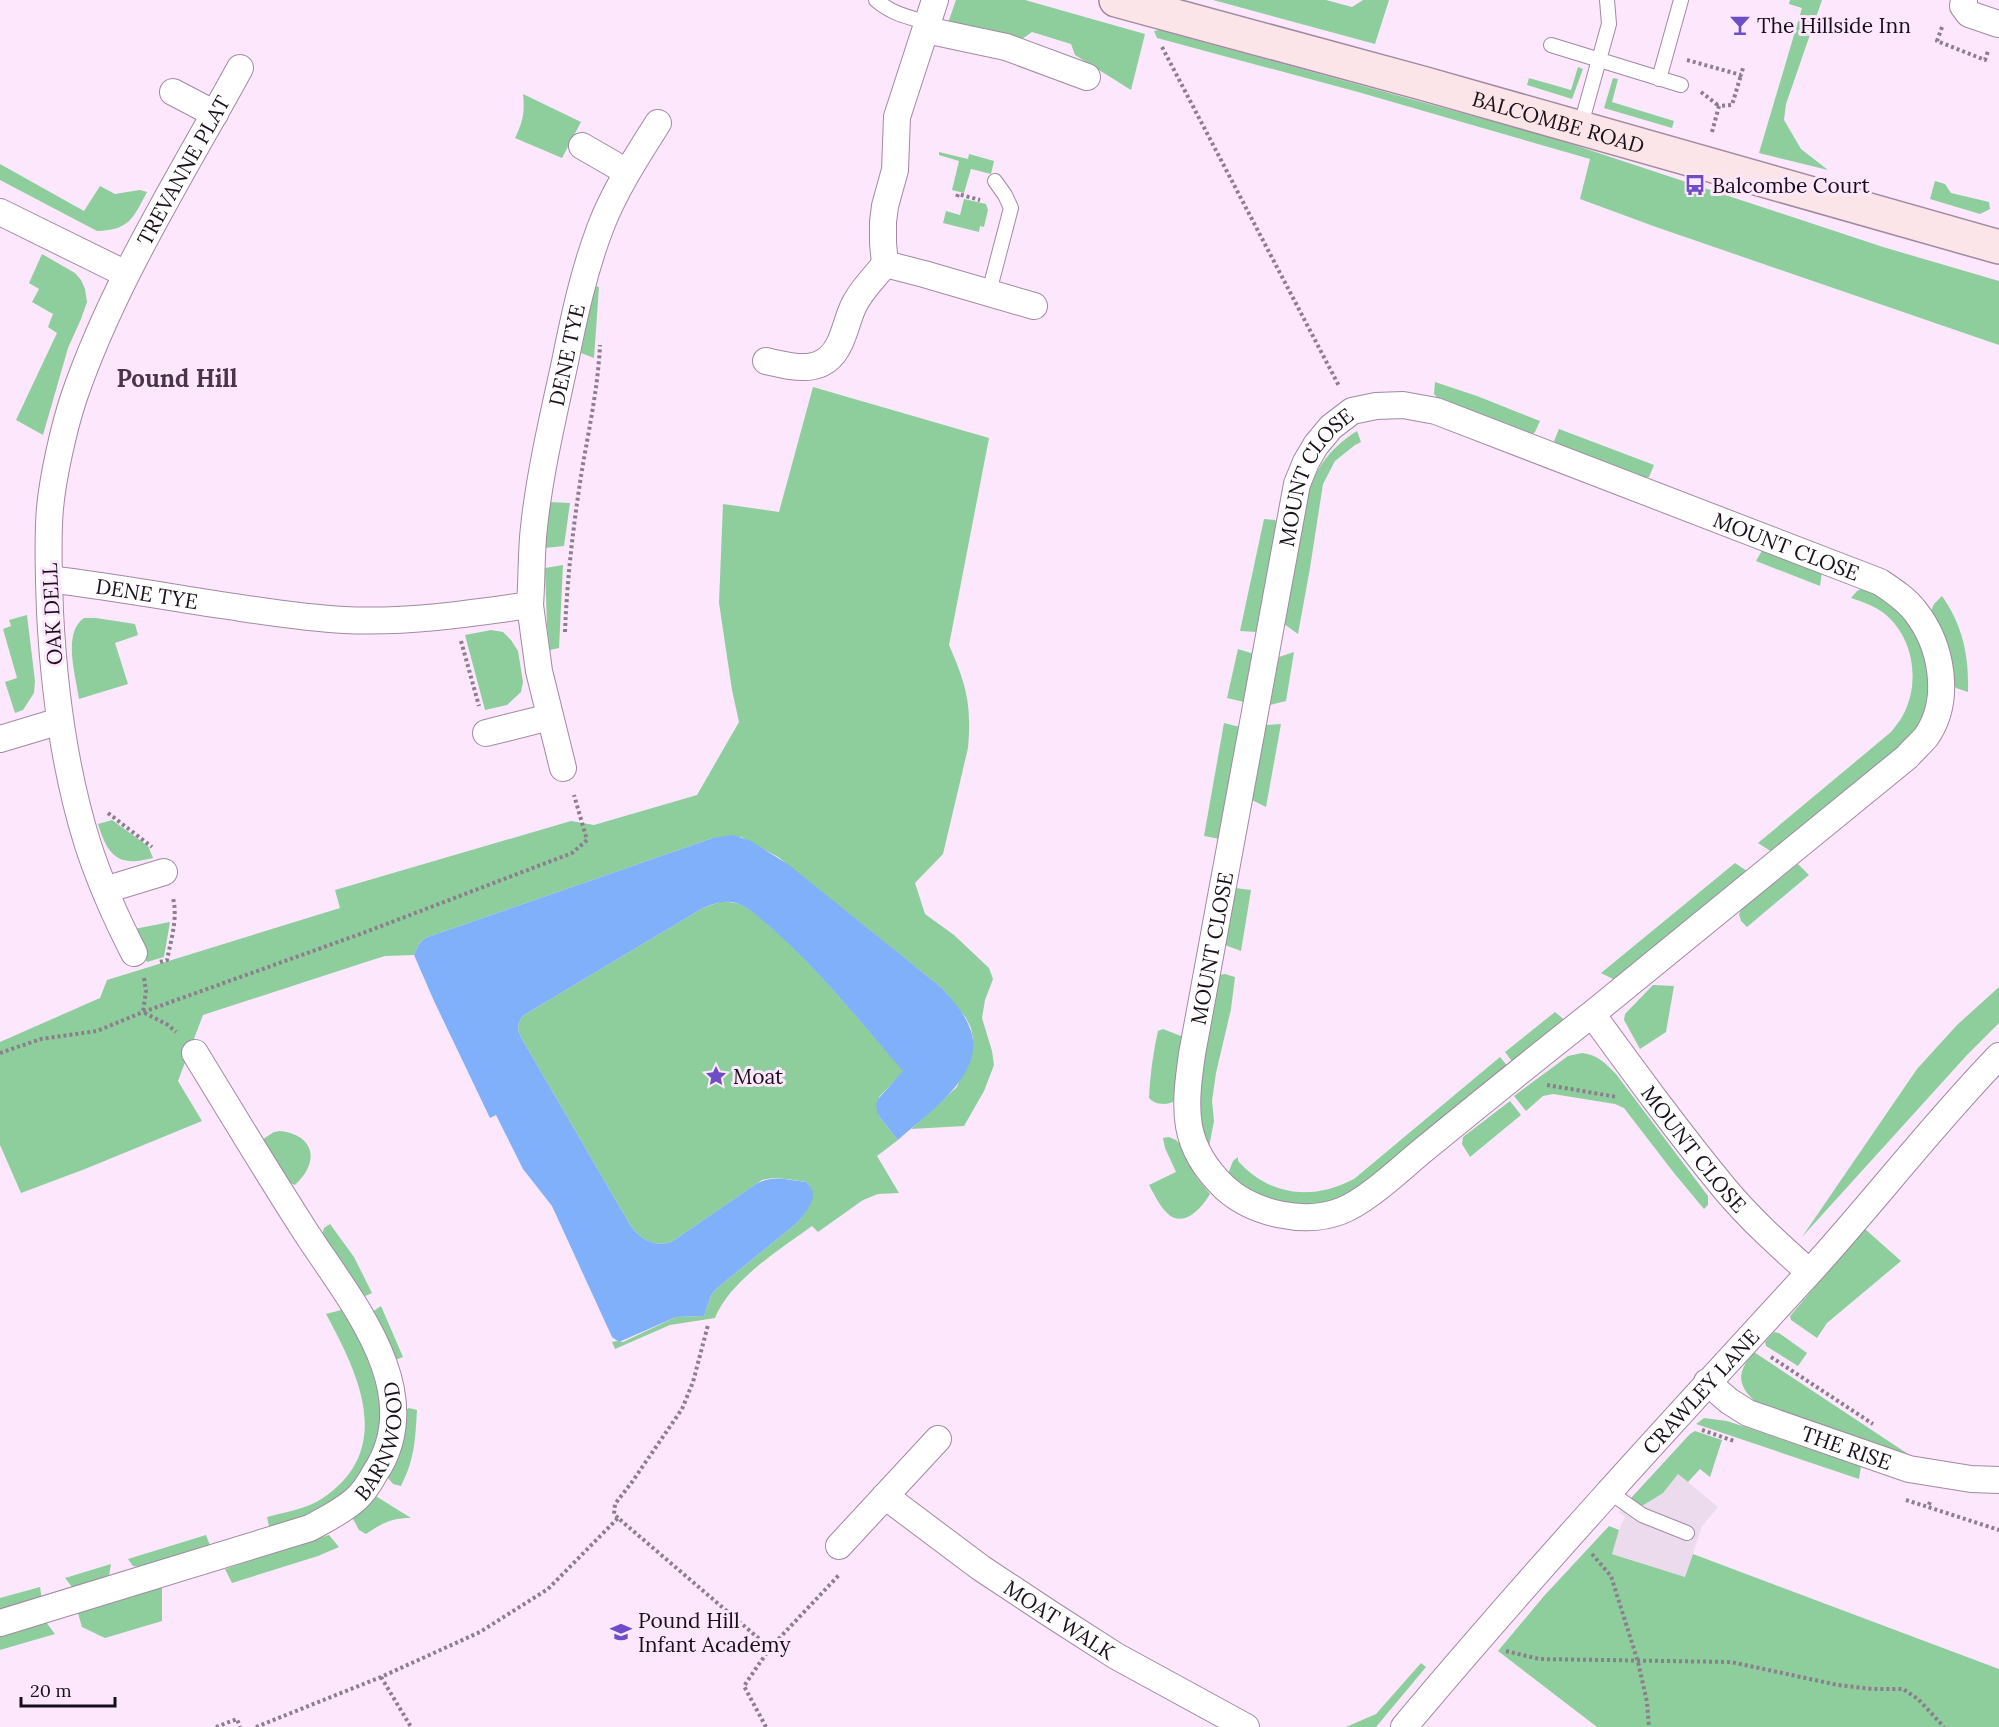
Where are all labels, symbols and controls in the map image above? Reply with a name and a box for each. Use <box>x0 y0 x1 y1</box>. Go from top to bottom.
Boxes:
place label: The Hillside Inn <box>1757 12 1911 39</box>
bar icon: The Hillside Inn <box>1728 13 1752 37</box>
street label: BALCOMBE ROAD <box>1469 85 1648 159</box>
street label: TREVANNE PLAT <box>130 90 236 250</box>
place label: Balcombe Court <box>1712 172 1871 199</box>
bus stop icon: Balcombe Court <box>1683 173 1707 197</box>
street label: DENE TYE <box>542 302 590 408</box>
district label: Pound Hill <box>116 363 238 394</box>
street label: MOUNT CLOSE <box>1272 401 1359 549</box>
street label: MOUNT CLOSE <box>1710 506 1864 586</box>
street label: OAK DELL <box>36 562 68 666</box>
street label: DENE TYE <box>94 572 200 615</box>
street label: MOUNT CLOSE <box>1184 870 1239 1027</box>
place label: Moat <box>733 1063 784 1090</box>
place icon: Moat <box>704 1064 728 1088</box>
street label: MOUNT CLOSE <box>1636 1080 1753 1218</box>
street label: CRAWLEY LANE <box>1636 1323 1765 1460</box>
street label: BARNWOOD <box>348 1379 407 1506</box>
street label: THE RISE <box>1798 1419 1895 1475</box>
street label: MOAT WALK <box>999 1574 1121 1666</box>
place label: Pound Hill Infant Academy <box>638 1607 791 1658</box>
school or university icon: Pound Hill Infant Academy <box>609 1620 633 1644</box>
scale bar <box>21 1670 116 1708</box>
text: 20 m <box>30 1679 72 1702</box>

